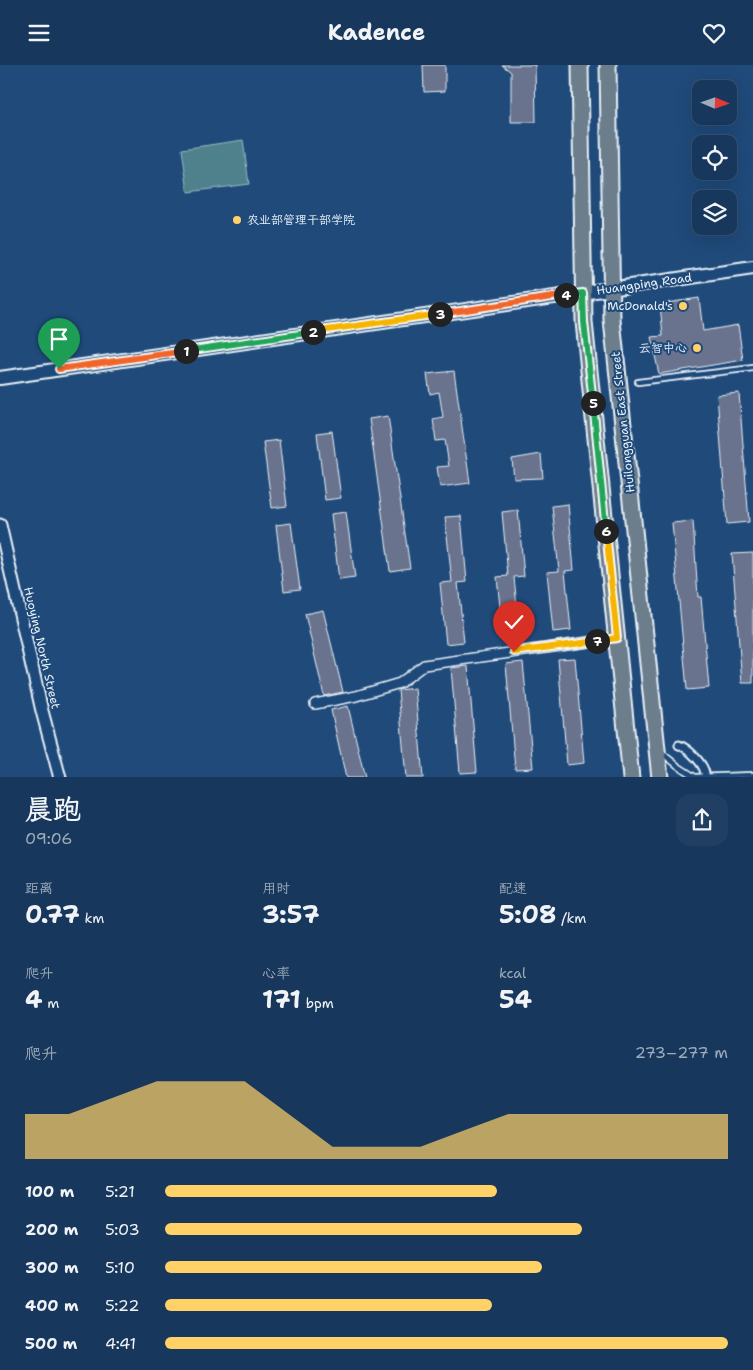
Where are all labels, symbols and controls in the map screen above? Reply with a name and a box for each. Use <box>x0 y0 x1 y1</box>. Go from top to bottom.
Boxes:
text: Kadence <box>328 18 425 47</box>
icon: menu <box>25 19 53 47</box>
icon: heart <box>700 19 728 47</box>
north arrow <box>692 80 738 125</box>
map controls <box>692 80 737 235</box>
button: locate <box>692 135 737 180</box>
button: layers <box>692 190 737 235</box>
place label: 农业部管理干部学院 <box>247 212 355 228</box>
marker: 农业部管理干部学院 <box>231 214 243 226</box>
street label: Huangping Road <box>595 269 693 299</box>
pin: 4 <box>554 283 578 307</box>
text: 4 <box>562 286 571 304</box>
place label: McDonald's <box>607 298 673 314</box>
marker: McDonald's <box>677 300 689 312</box>
pin: 3 <box>428 301 452 327</box>
text: 3 <box>436 305 445 323</box>
pin <box>38 318 80 369</box>
pin: 2 <box>300 319 326 345</box>
text: 2 <box>309 323 318 341</box>
icon: arrive <box>45 325 73 353</box>
pin: 1 <box>174 339 198 363</box>
place label: 云智中心 <box>639 340 687 356</box>
text: 1 <box>183 342 190 360</box>
marker: 云智中心 <box>691 342 703 354</box>
street label: Huilongguan East Street <box>608 350 638 494</box>
pin: 5 <box>580 391 606 415</box>
text: 5 <box>589 394 598 412</box>
pin: 6 <box>594 519 618 543</box>
text: 6 <box>602 522 611 540</box>
street label: Huoying North Street <box>20 585 64 711</box>
pin <box>493 601 535 652</box>
icon: check <box>500 608 528 636</box>
pin: 7 <box>584 629 610 653</box>
text: 7 <box>593 632 602 650</box>
text: 晨跑 <box>25 790 81 828</box>
button: share <box>676 794 728 846</box>
text: 09:06 <box>25 828 73 849</box>
text: 距离 <box>25 879 53 897</box>
text: 用时 <box>262 879 290 897</box>
text: 配速 <box>499 879 527 897</box>
text: 0.77 <box>25 897 80 931</box>
text: 3:57 <box>262 897 320 931</box>
text: 5:08 <box>499 897 556 931</box>
text: km <box>80 909 104 927</box>
text: /km <box>556 909 586 927</box>
text: 爬升 <box>25 964 53 982</box>
text: 心率 <box>262 964 290 982</box>
text: kcal <box>499 964 526 982</box>
text: 4 <box>25 982 43 1016</box>
text: 171 <box>262 982 301 1016</box>
text: 54 <box>499 982 532 1016</box>
text: m <box>43 994 59 1012</box>
text: bpm <box>301 994 334 1012</box>
text: 273–277 m <box>635 1042 728 1063</box>
text: 爬升 <box>25 1043 57 1064</box>
text: 100 m <box>25 1181 74 1202</box>
text: 5:21 <box>105 1181 135 1202</box>
text: 200 m <box>25 1219 78 1240</box>
text: 5:03 <box>105 1219 140 1240</box>
text: 300 m <box>25 1257 79 1278</box>
text: 5:10 <box>105 1257 135 1278</box>
text: 400 m <box>25 1295 79 1316</box>
text: 5:22 <box>105 1295 139 1316</box>
text: 500 m <box>25 1333 77 1354</box>
text: 4:41 <box>105 1333 136 1354</box>

